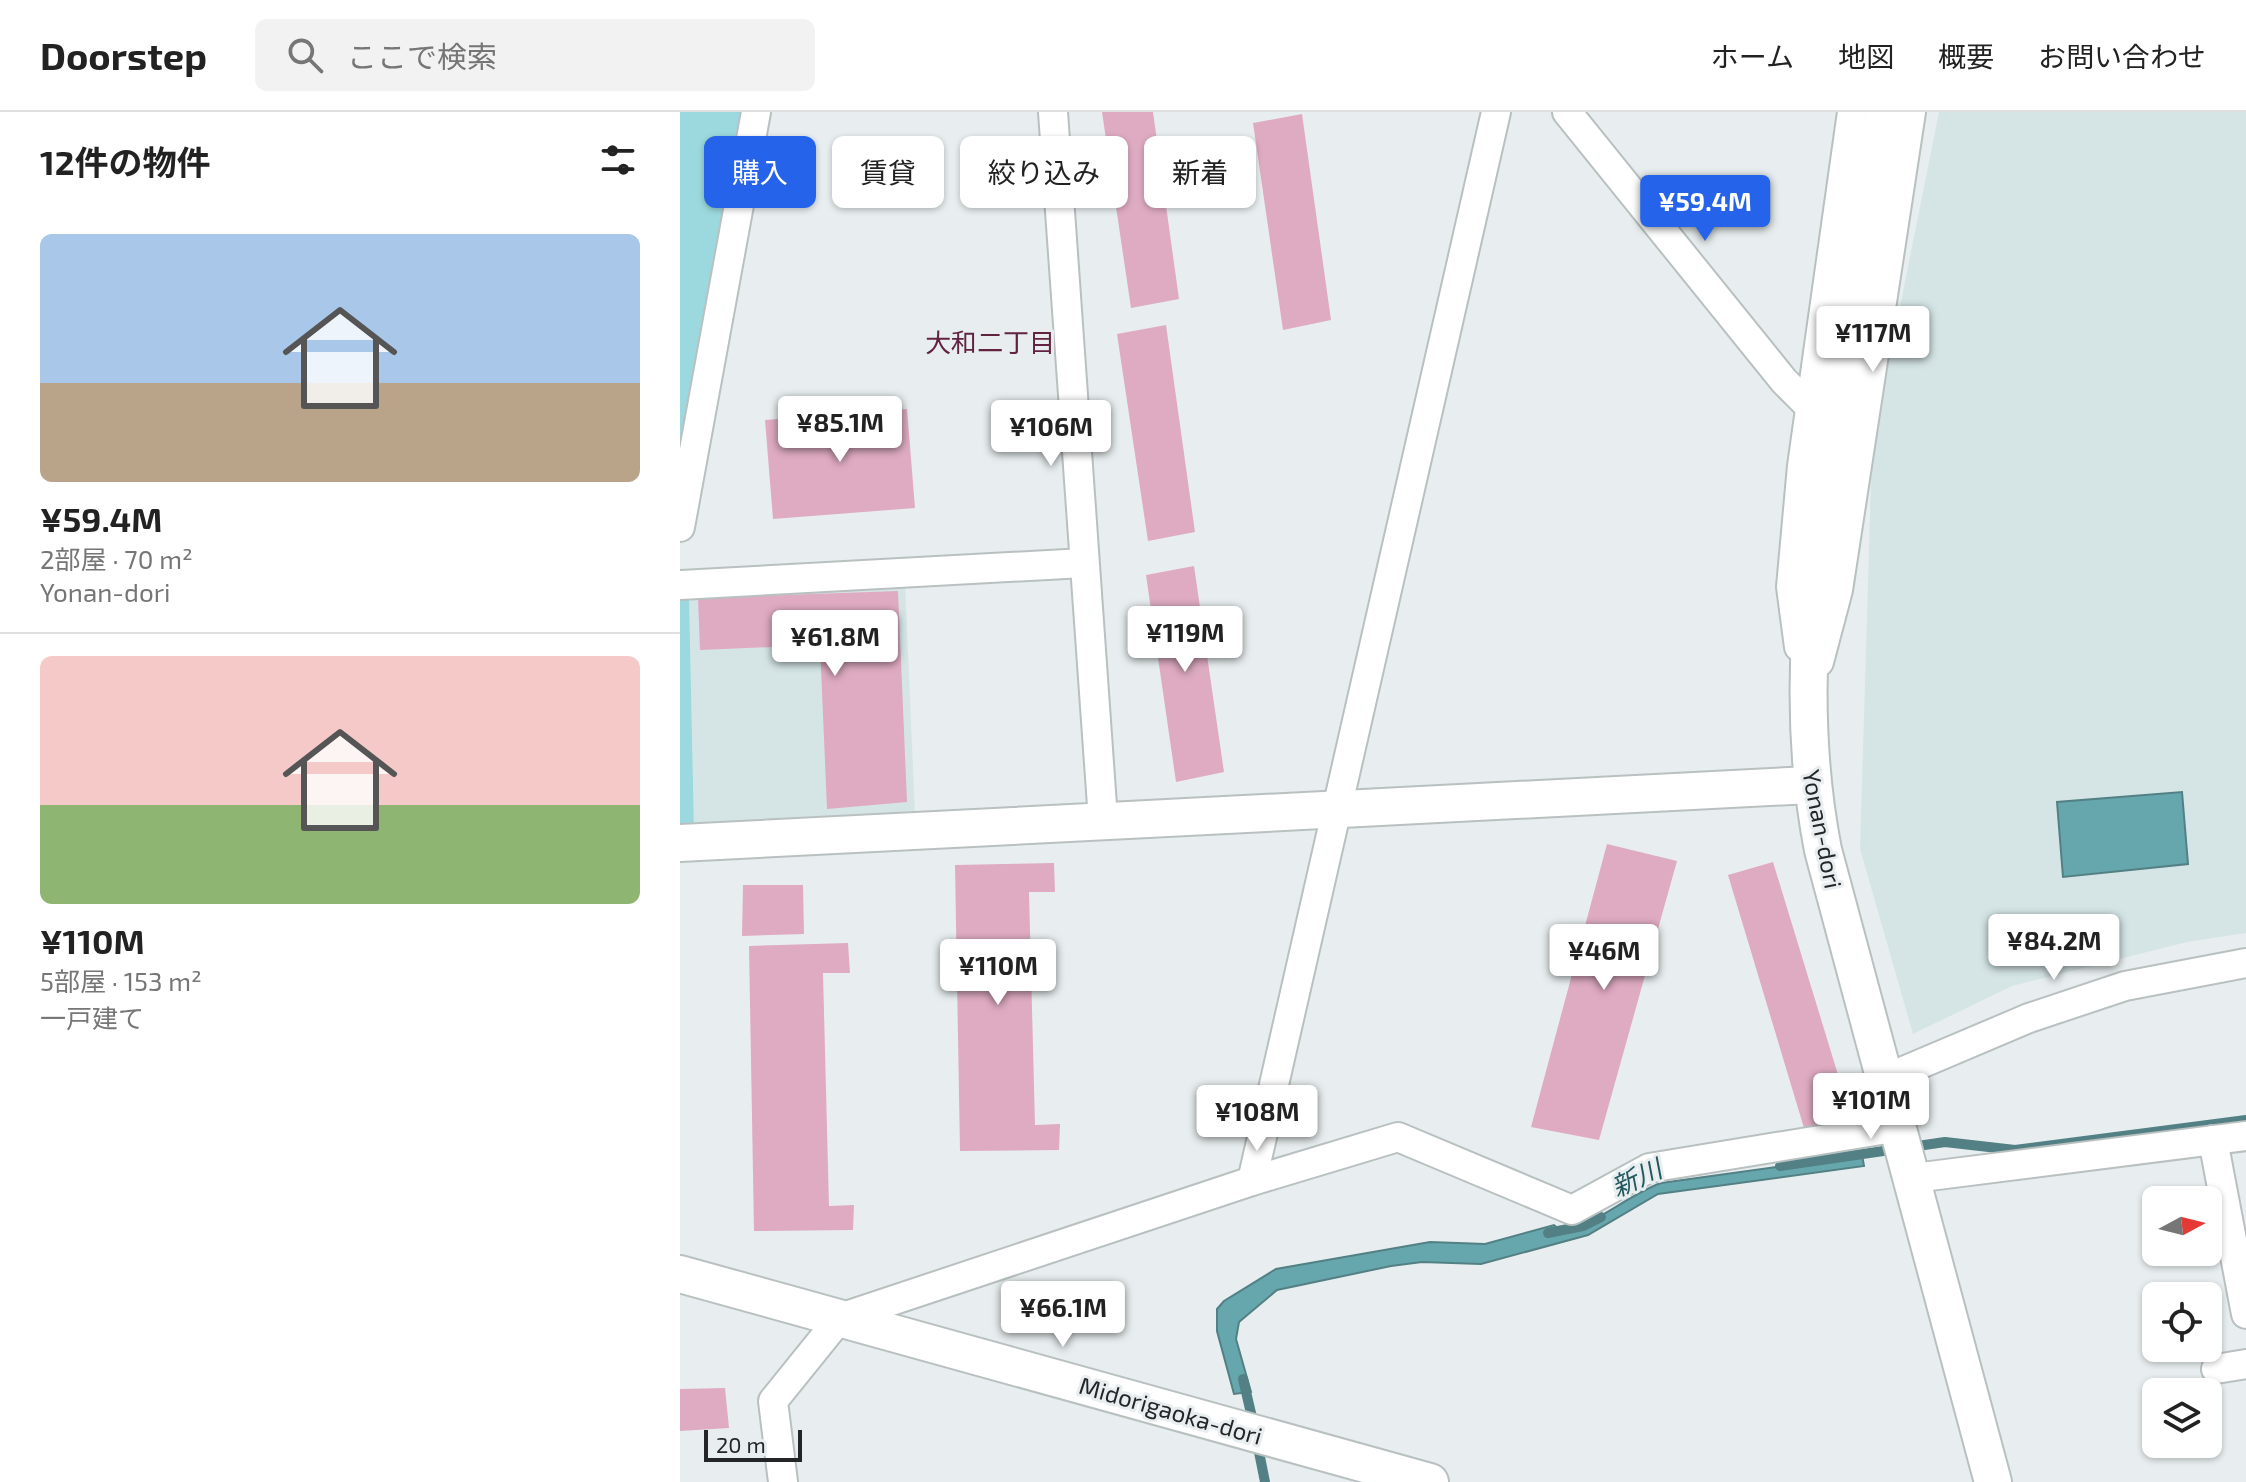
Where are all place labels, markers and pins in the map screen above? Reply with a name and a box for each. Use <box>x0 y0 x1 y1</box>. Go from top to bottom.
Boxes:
pin: ¥59.4M <box>1640 175 1770 243</box>
pin: ¥117M <box>1817 306 1929 374</box>
pin: ¥85.1M <box>775 396 905 464</box>
pin: ¥106M <box>995 400 1107 468</box>
pin: ¥119M <box>1129 606 1241 674</box>
pin: ¥61.8M <box>770 610 900 678</box>
pin: ¥84.2M <box>1989 914 2119 982</box>
pin: ¥46M <box>1557 924 1651 992</box>
pin: ¥110M <box>942 939 1054 1007</box>
pin: ¥101M <box>1815 1073 1927 1141</box>
pin: ¥108M <box>1201 1085 1313 1153</box>
pin: ¥66.1M <box>998 1281 1128 1349</box>

